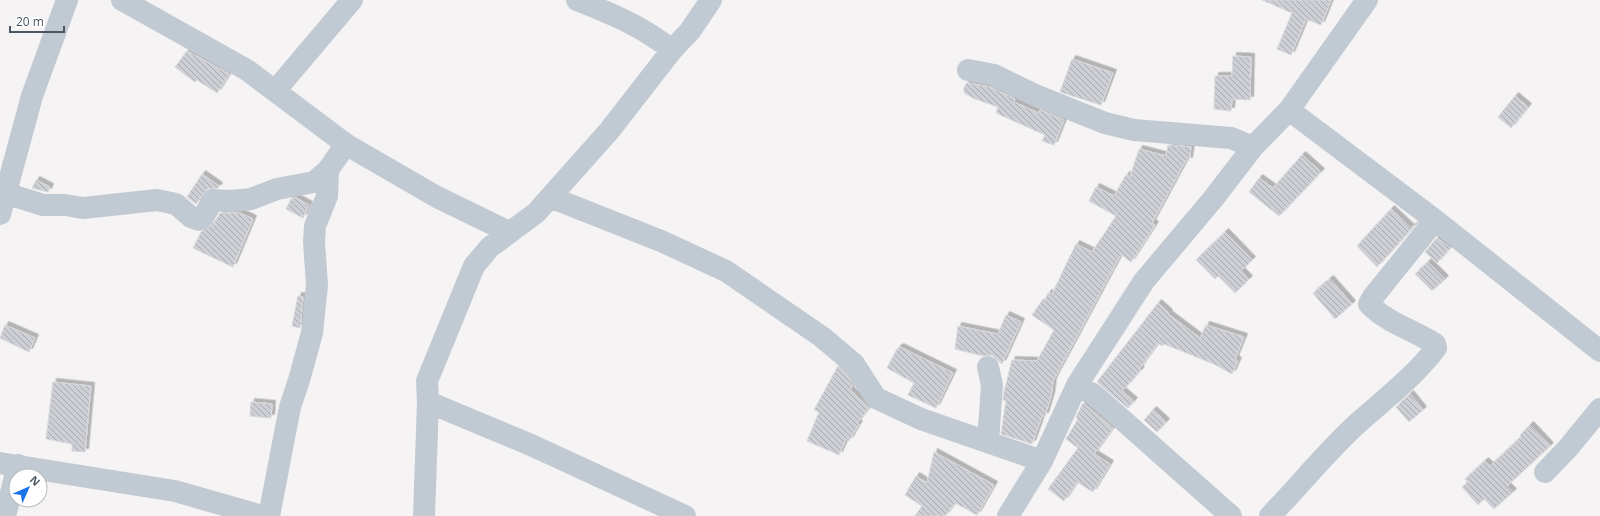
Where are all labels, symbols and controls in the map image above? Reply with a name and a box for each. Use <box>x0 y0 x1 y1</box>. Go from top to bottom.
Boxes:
scale bar <box>10 8 64 34</box>
text: 20 m <box>16 13 44 30</box>
north arrow <box>8 468 48 508</box>
text: N <box>27 472 44 489</box>

